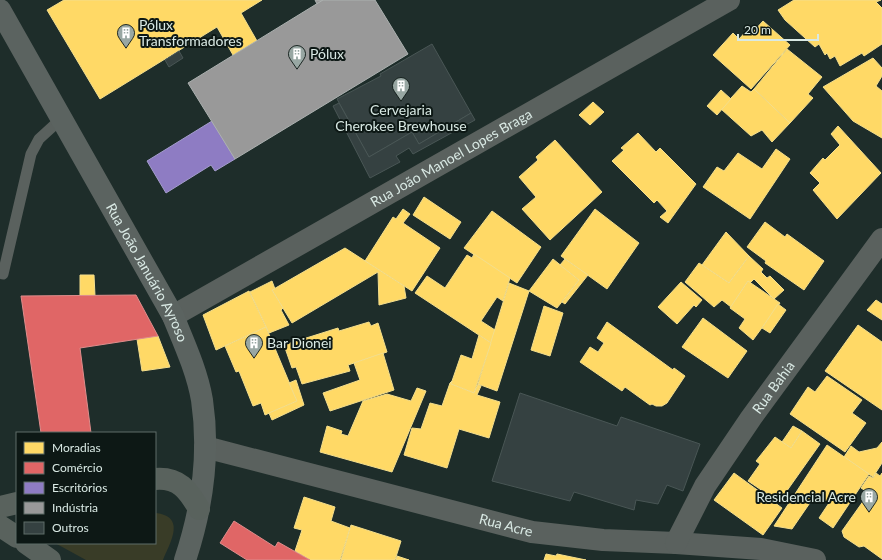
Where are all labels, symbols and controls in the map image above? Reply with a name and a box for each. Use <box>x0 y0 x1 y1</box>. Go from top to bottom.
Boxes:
place label: Pólux Transformadores <box>139 16 242 49</box>
scale bar <box>738 16 818 42</box>
text: 20 m <box>744 22 771 37</box>
building icon: Pólux Transformadores <box>116 23 136 48</box>
building icon: Pólux <box>287 44 307 69</box>
place label: Pólux <box>310 45 344 62</box>
building icon: Cervejaria Cherokee Brewhouse <box>391 76 411 101</box>
place label: Cervejaria Cherokee Brewhouse <box>335 101 467 134</box>
street label: Rua João Manoel Lopes Braga <box>367 105 535 210</box>
street label: Rua João Januário Ayroso <box>103 200 192 344</box>
building icon: Bar Dionei <box>244 333 264 358</box>
place label: Bar Dionei <box>267 334 332 351</box>
street label: Rua Bahia <box>748 357 798 417</box>
legend <box>16 432 156 544</box>
text: Moradias <box>52 440 101 455</box>
text: Comércio <box>52 460 103 475</box>
text: Escritórios <box>52 480 107 495</box>
building icon: Residencial Acre <box>859 487 879 512</box>
place label: Residencial Acre <box>756 488 856 505</box>
text: Indústria <box>52 500 98 515</box>
street label: Rua Acre <box>478 510 535 540</box>
text: Outros <box>52 520 89 535</box>

